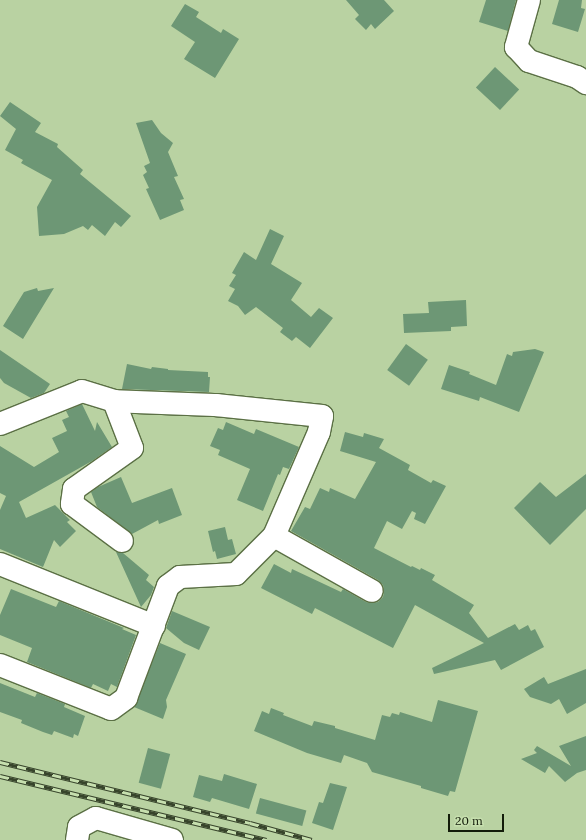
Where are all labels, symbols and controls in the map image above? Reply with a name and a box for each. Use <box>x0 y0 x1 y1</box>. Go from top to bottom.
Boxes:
scale bar <box>450 806 506 832</box>
text: 20 m <box>455 813 483 828</box>

